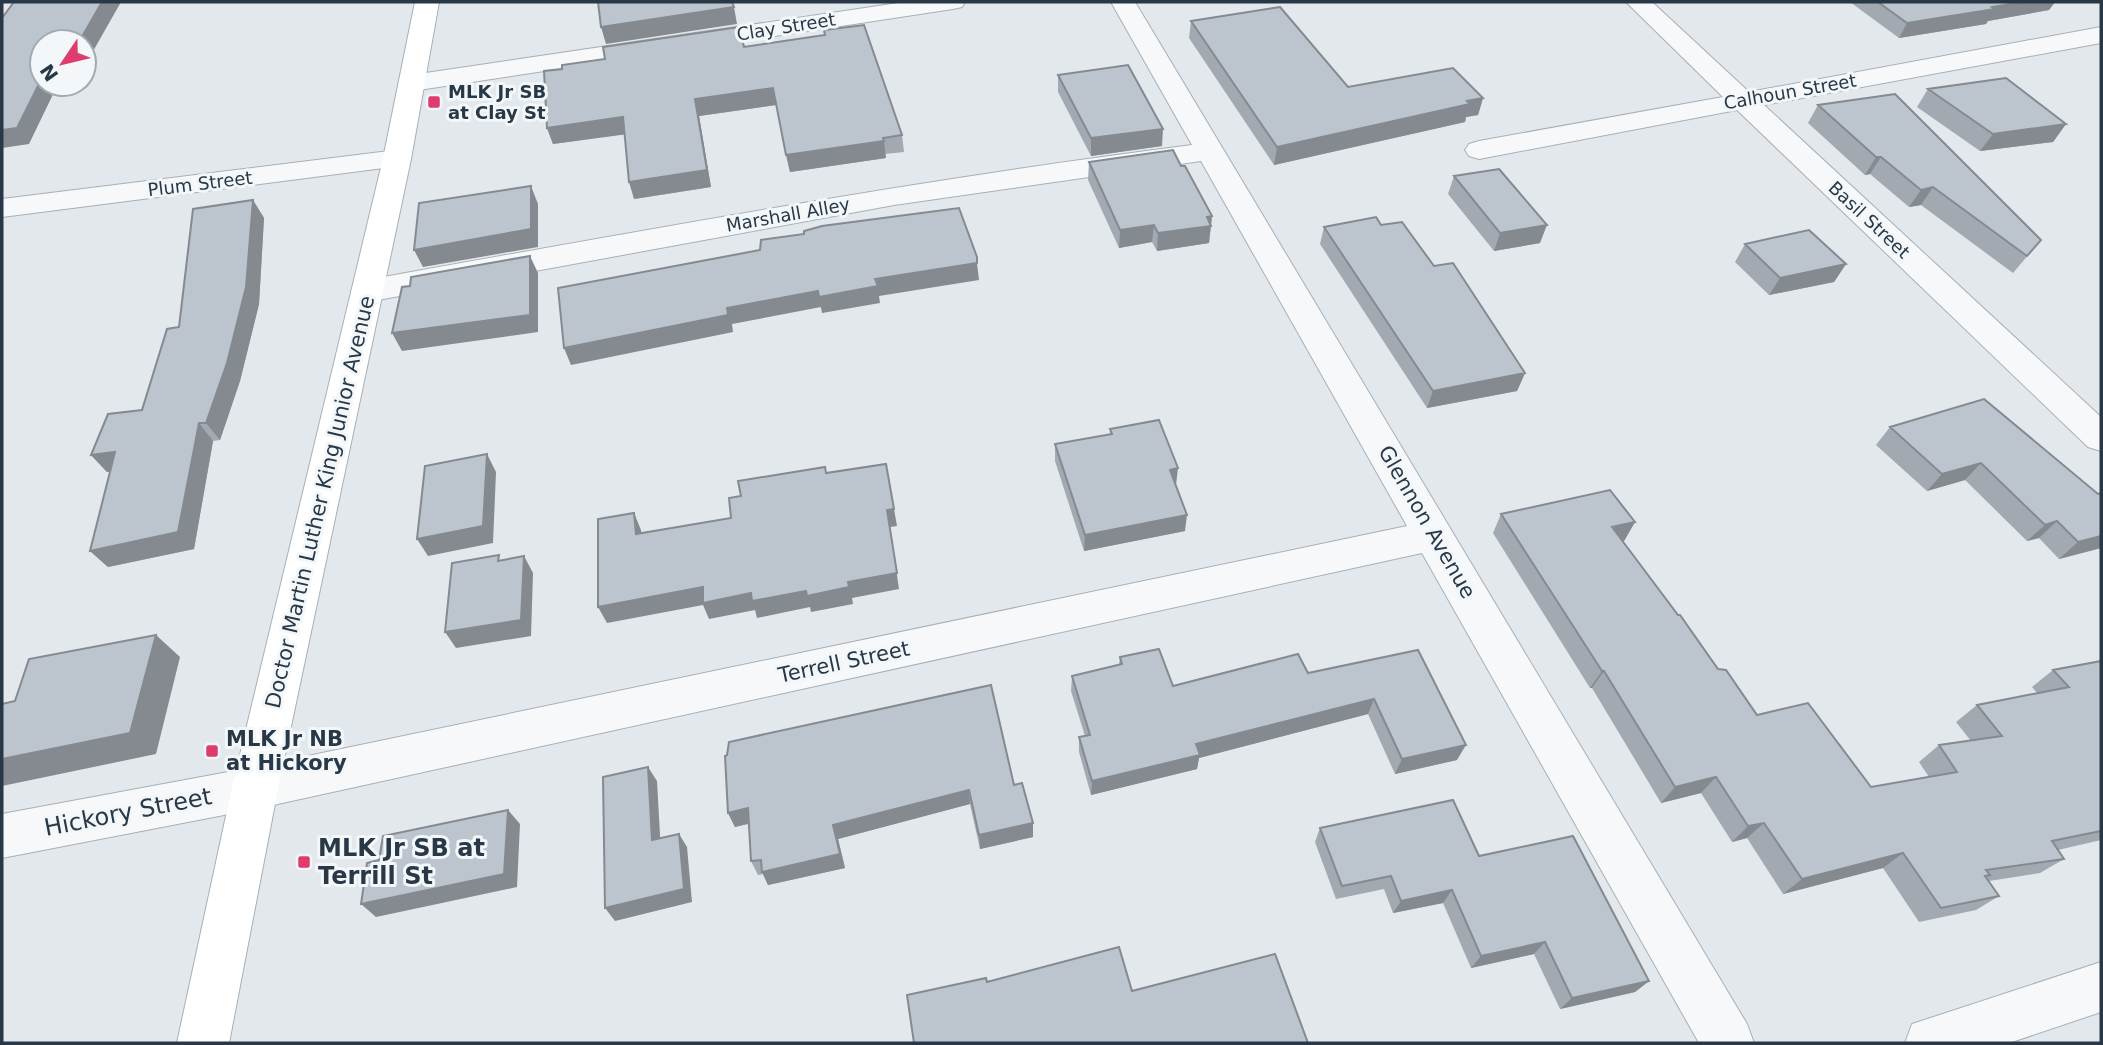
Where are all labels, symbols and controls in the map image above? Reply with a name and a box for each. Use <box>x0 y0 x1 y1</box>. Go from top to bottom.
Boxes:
street label: Clay Street <box>735 8 837 45</box>
north arrow <box>28 28 98 98</box>
text: N <box>36 60 63 86</box>
street label: Calhoun Street <box>1722 70 1858 114</box>
place label: MLK Jr SB at Clay St <box>448 81 546 123</box>
marker: MLK Jr SB at Clay St <box>426 94 442 110</box>
street label: Plum Street <box>146 167 253 200</box>
street label: Basil Street <box>1824 177 1914 263</box>
street label: Marshall Alley <box>724 193 852 236</box>
street label: Doctor Martin Luther King Junior Avenue <box>261 293 379 711</box>
street label: Glennon Avenue <box>1373 441 1481 603</box>
street label: Terrell Street <box>775 636 912 688</box>
place label: MLK Jr NB at Hickory <box>226 727 347 775</box>
marker: MLK Jr NB at Hickory <box>204 743 220 759</box>
street label: Hickory Street <box>42 782 214 842</box>
place label: MLK Jr SB at Terrill St <box>318 834 485 890</box>
marker: MLK Jr SB at Terrill St <box>296 854 312 870</box>

